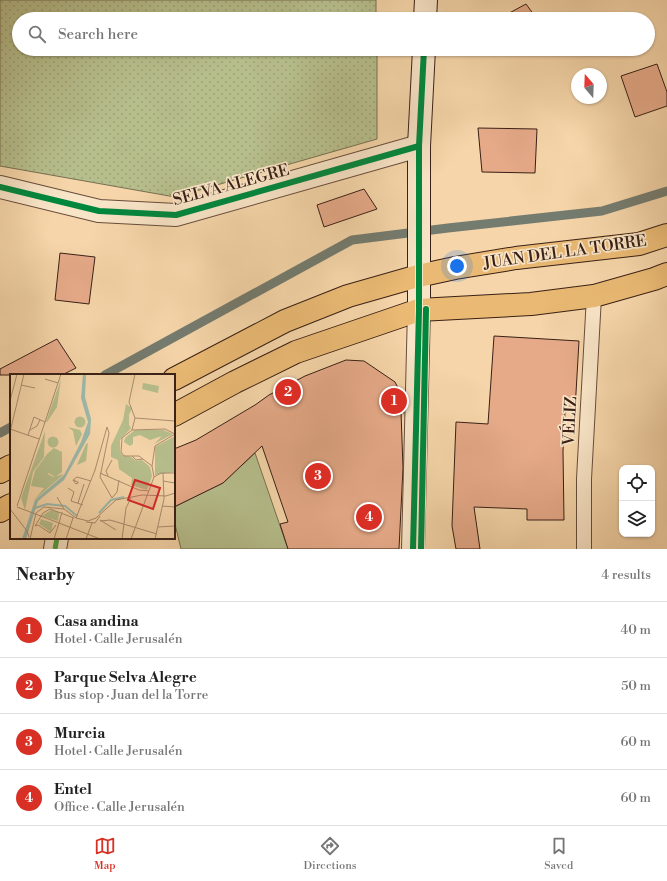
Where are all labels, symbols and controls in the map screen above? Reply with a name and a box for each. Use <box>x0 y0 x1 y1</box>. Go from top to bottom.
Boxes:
search box <box>12 12 655 56</box>
icon: search <box>26 23 48 45</box>
text: Search here <box>58 25 138 44</box>
north arrow <box>571 68 607 104</box>
street label: SELVA ALEGRE <box>171 160 291 210</box>
street label: JUAN DEL LA TORRE <box>481 231 648 273</box>
your location <box>447 256 467 276</box>
inset map <box>10 374 175 539</box>
pin: 2 <box>275 377 301 407</box>
pin: 1 <box>381 386 407 416</box>
street label: VÉLIZ <box>557 396 581 447</box>
pin: 3 <box>305 461 331 491</box>
map controls <box>619 465 655 537</box>
button: locate <box>619 465 655 501</box>
button: layers <box>619 501 655 537</box>
pin: 4 <box>356 502 382 532</box>
text: Nearby <box>16 564 75 586</box>
text: 4 results <box>601 567 651 583</box>
text: Casa andina <box>54 612 139 631</box>
text: 1 <box>26 622 32 638</box>
text: 40 m <box>621 622 651 638</box>
text: Hotel · Calle Jerusalén <box>54 631 182 647</box>
text: Parque Selva Alegre <box>54 668 197 687</box>
text: 2 <box>25 678 33 694</box>
text: 50 m <box>621 678 651 694</box>
text: Bus stop · Juan del la Torre <box>54 687 208 703</box>
text: Murcia <box>54 724 105 743</box>
text: 3 <box>25 734 33 750</box>
text: 60 m <box>620 734 651 750</box>
text: Hotel · Calle Jerusalén <box>54 743 182 759</box>
text: Entel <box>54 780 92 799</box>
text: 4 <box>25 790 33 806</box>
text: 60 m <box>620 790 651 806</box>
text: Office · Calle Jerusalén <box>54 799 185 815</box>
tab: Map <box>94 835 116 873</box>
tab: Directions <box>304 835 357 873</box>
tab: Saved <box>544 835 573 873</box>

